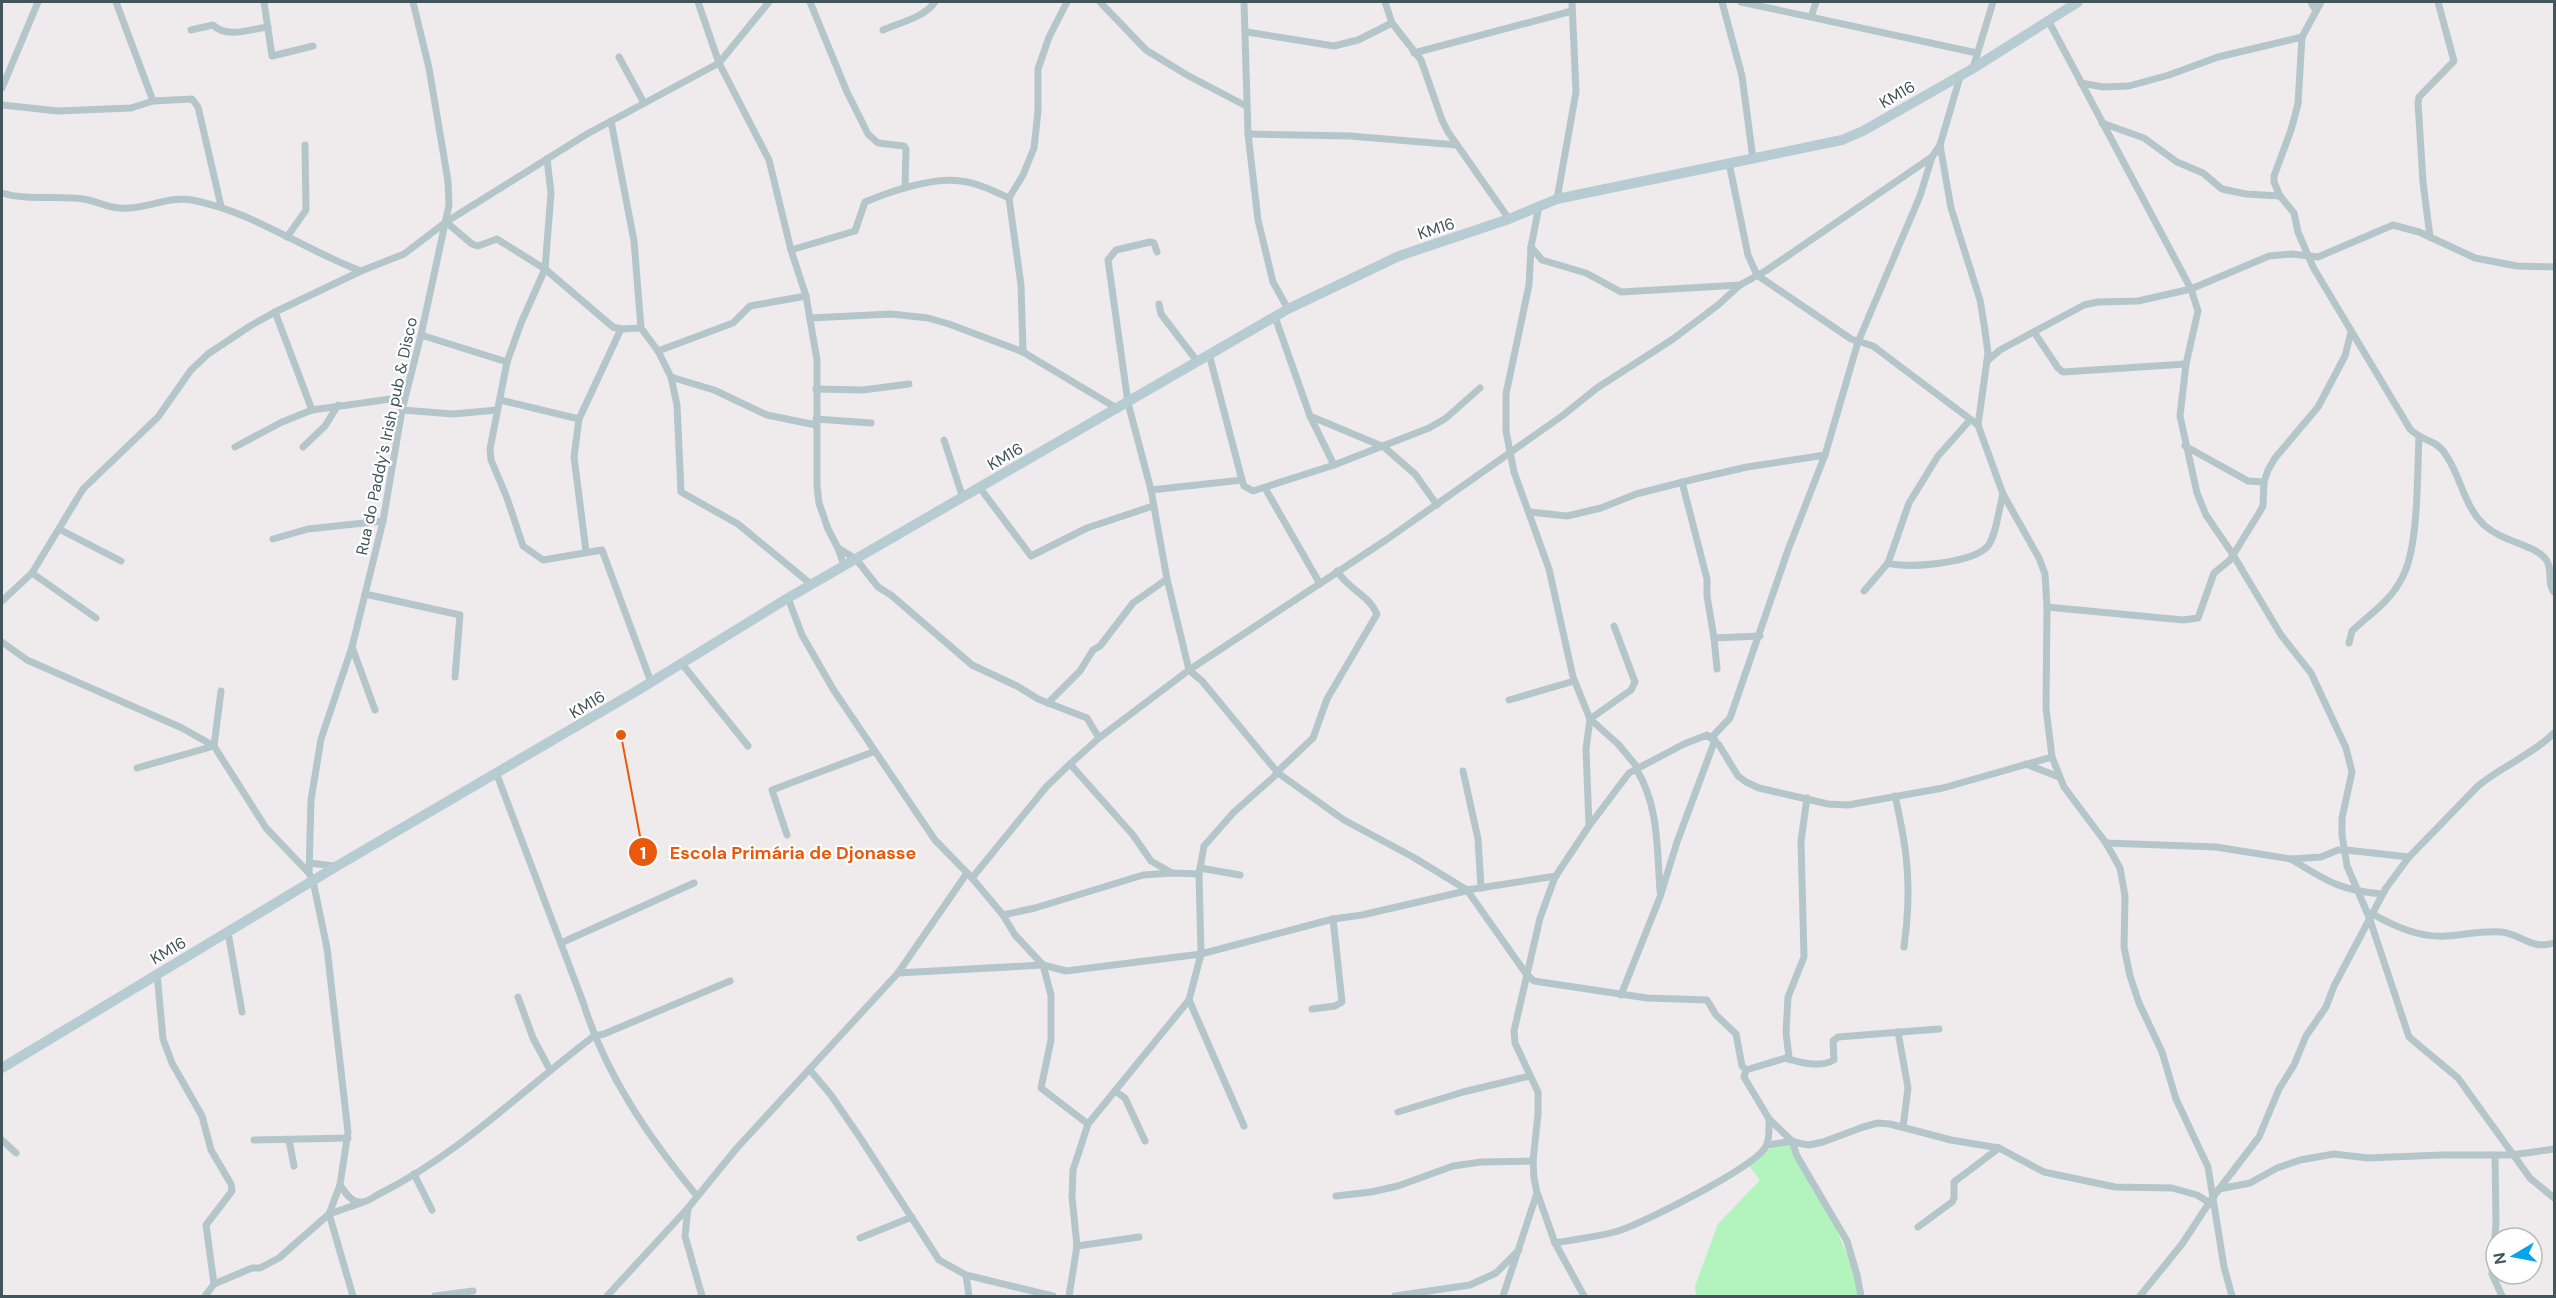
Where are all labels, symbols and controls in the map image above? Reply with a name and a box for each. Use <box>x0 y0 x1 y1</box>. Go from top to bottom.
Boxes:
street label: KM16 <box>1876 76 1919 113</box>
street label: KM16 <box>1415 213 1457 244</box>
street label: Rua do Paddy's Irish pub & Disco <box>351 315 422 557</box>
street label: KM16 <box>984 438 1027 475</box>
street label: KM16 <box>566 686 609 723</box>
callout: Escola Primária de Djonasse <box>628 834 929 870</box>
text: 1 <box>640 841 646 865</box>
text: Escola Primária de Djonasse <box>670 841 916 865</box>
street label: KM16 <box>147 932 190 969</box>
north arrow <box>2484 1226 2544 1286</box>
text: N <box>2488 1251 2511 1266</box>

